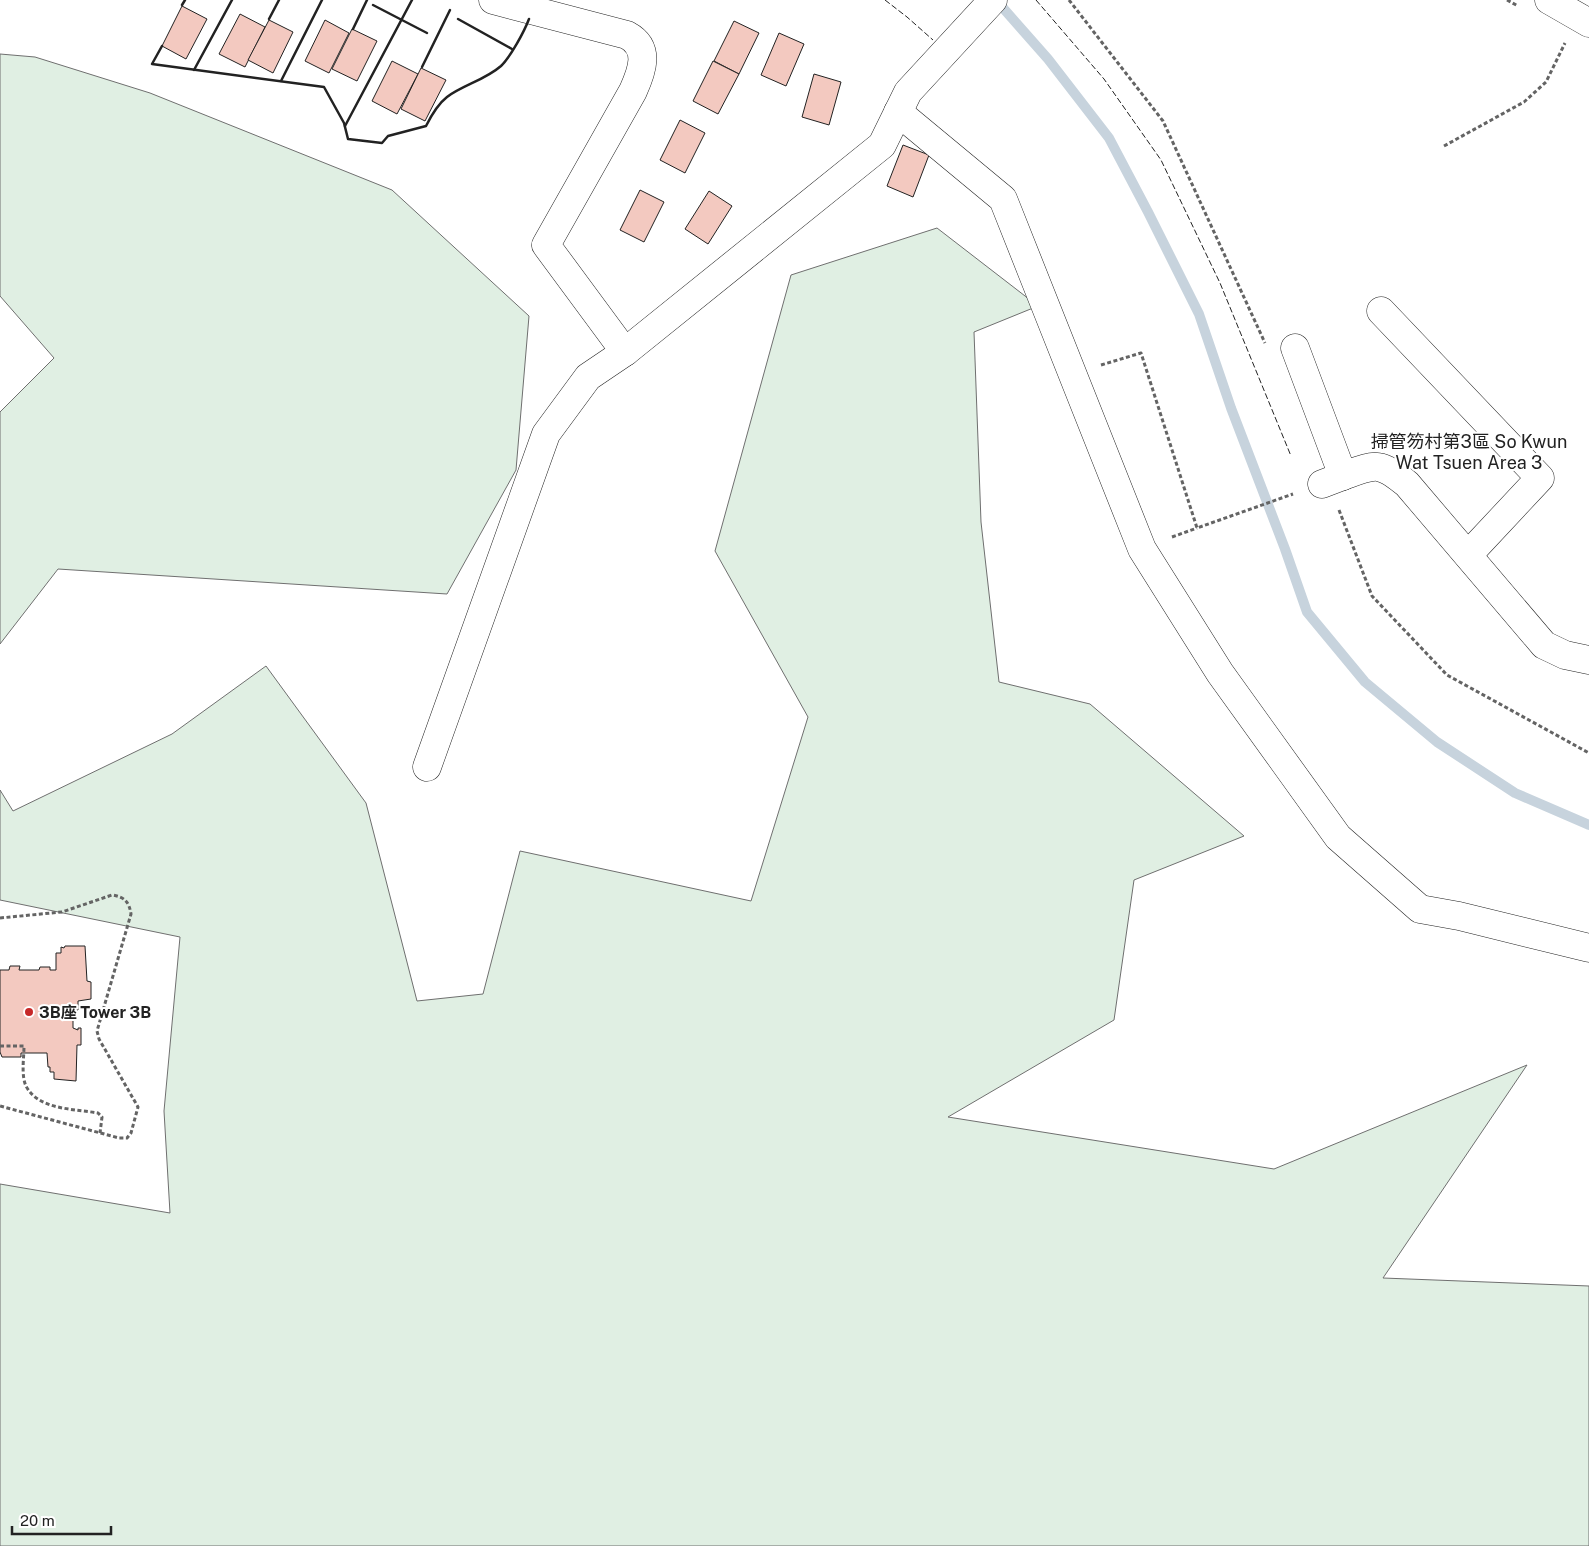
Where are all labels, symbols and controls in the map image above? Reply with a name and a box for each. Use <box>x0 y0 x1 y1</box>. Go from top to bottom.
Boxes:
district label: 掃管笏村第3區 So Kwun Wat Tsuen Area 3 <box>1371 431 1567 473</box>
place label: 3B座 Tower 3B <box>39 1003 151 1022</box>
marker: 3B座 Tower 3B <box>23 1006 35 1018</box>
scale bar <box>12 1504 111 1536</box>
text: 20 m <box>20 1512 55 1529</box>

